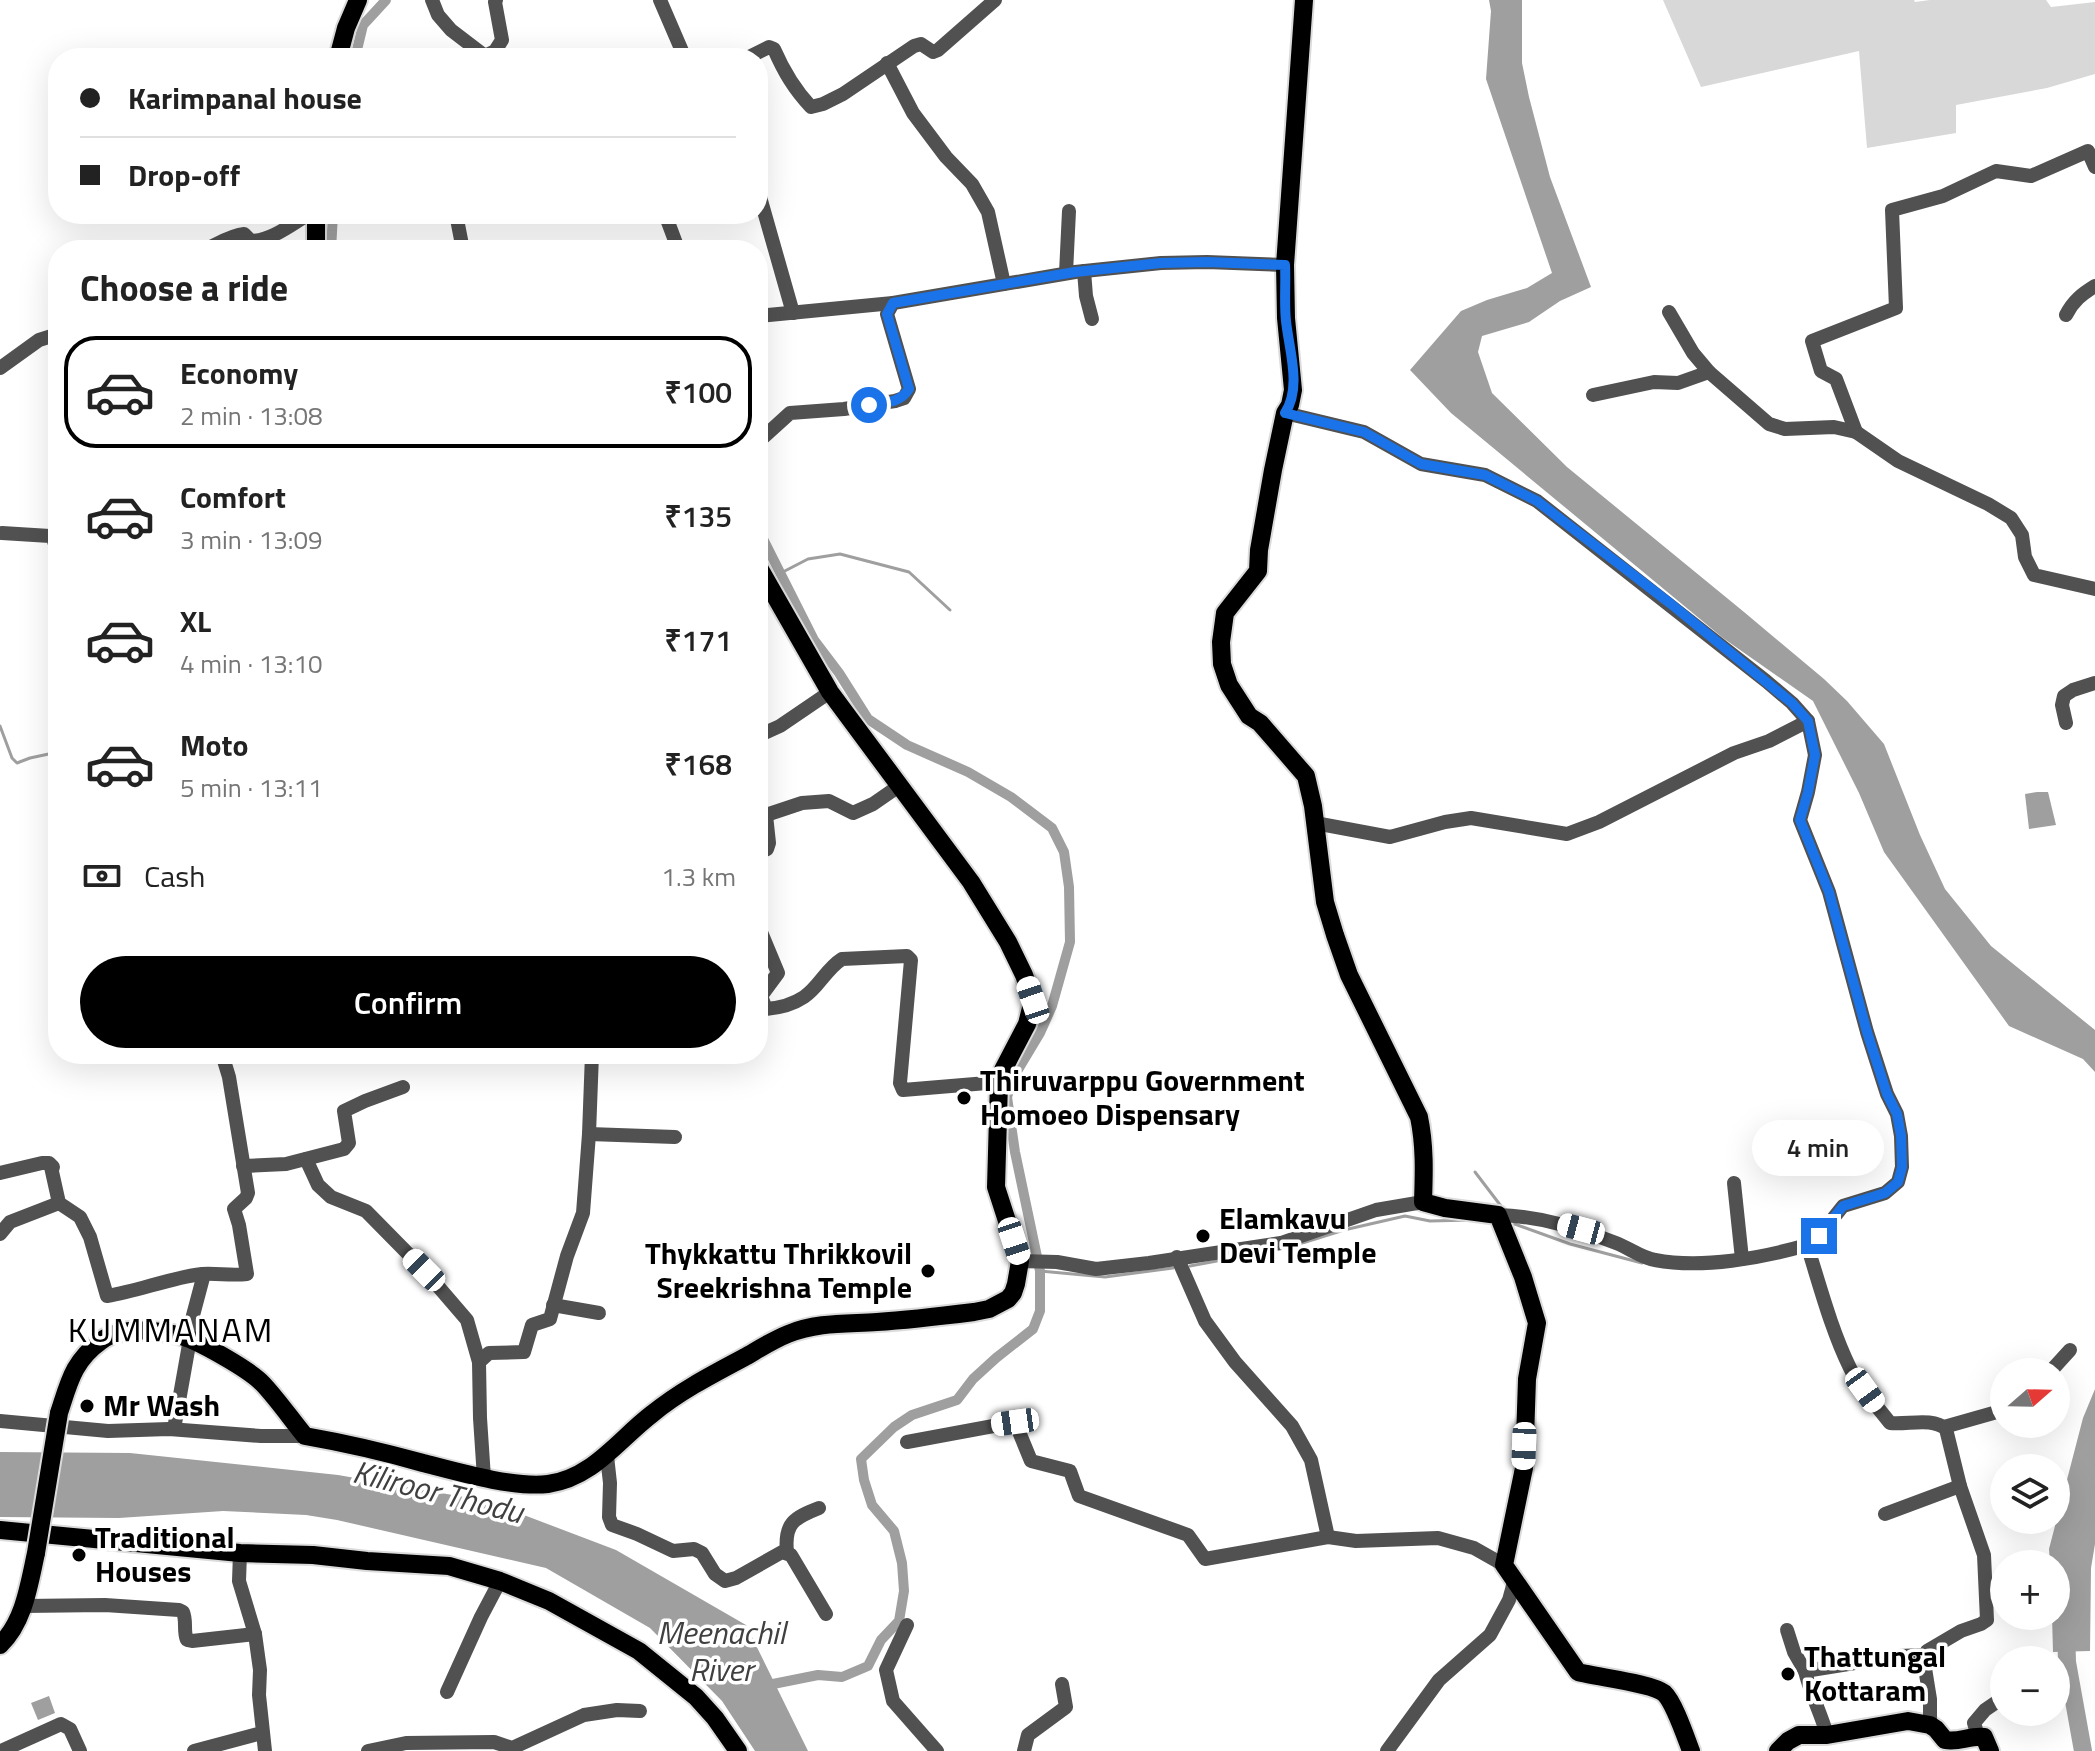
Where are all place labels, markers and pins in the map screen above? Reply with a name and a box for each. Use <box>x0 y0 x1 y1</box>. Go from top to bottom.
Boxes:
place label: Thiruvarppu Government Homoeo Dispensary <box>980 1057 1305 1137</box>
marker: Thiruvarppu Government Homoeo Dispensary <box>955 1089 973 1107</box>
place label: Elamkavu Devi Temple <box>1219 1195 1376 1275</box>
marker: Elamkavu Devi Temple <box>1194 1227 1212 1245</box>
place label: Thykkattu Thrikkovil Sreekrishna Temple <box>645 1230 912 1310</box>
marker: Thykkattu Thrikkovil Sreekrishna Temple <box>919 1262 937 1280</box>
place label: Mr Wash <box>103 1382 220 1428</box>
marker: Mr Wash <box>78 1397 96 1415</box>
place label: Traditional Houses <box>95 1514 235 1594</box>
marker: Traditional Houses <box>70 1546 88 1564</box>
place label: Thattungal Kottaram <box>1804 1633 1946 1713</box>
marker: Thattungal Kottaram <box>1779 1665 1797 1683</box>

